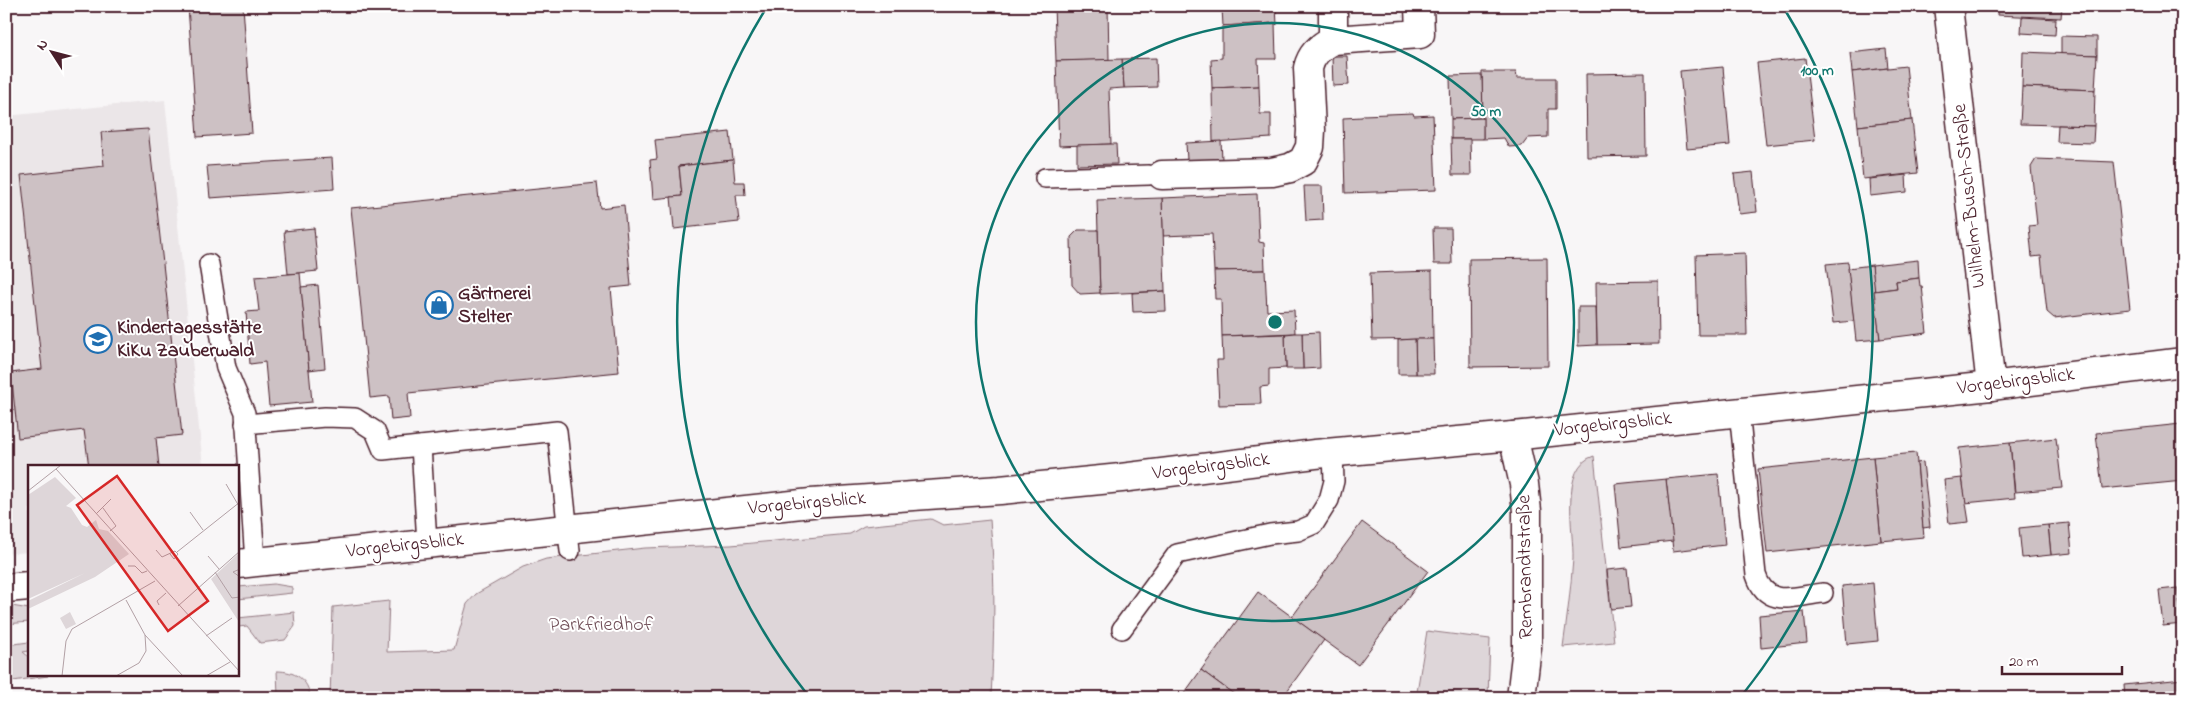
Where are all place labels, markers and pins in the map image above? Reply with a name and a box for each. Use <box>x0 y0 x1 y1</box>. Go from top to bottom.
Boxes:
place label: Gärtnerei Stelter <box>458 280 532 332</box>
shop icon: Gärtnerei Stelter <box>424 290 454 320</box>
centre of rings <box>1266 313 1284 331</box>
place label: Kindertagesstätte KiKu Zauberwald <box>117 314 263 366</box>
school or university icon: Kindertagesstätte KiKu Zauberwald <box>83 324 113 354</box>

